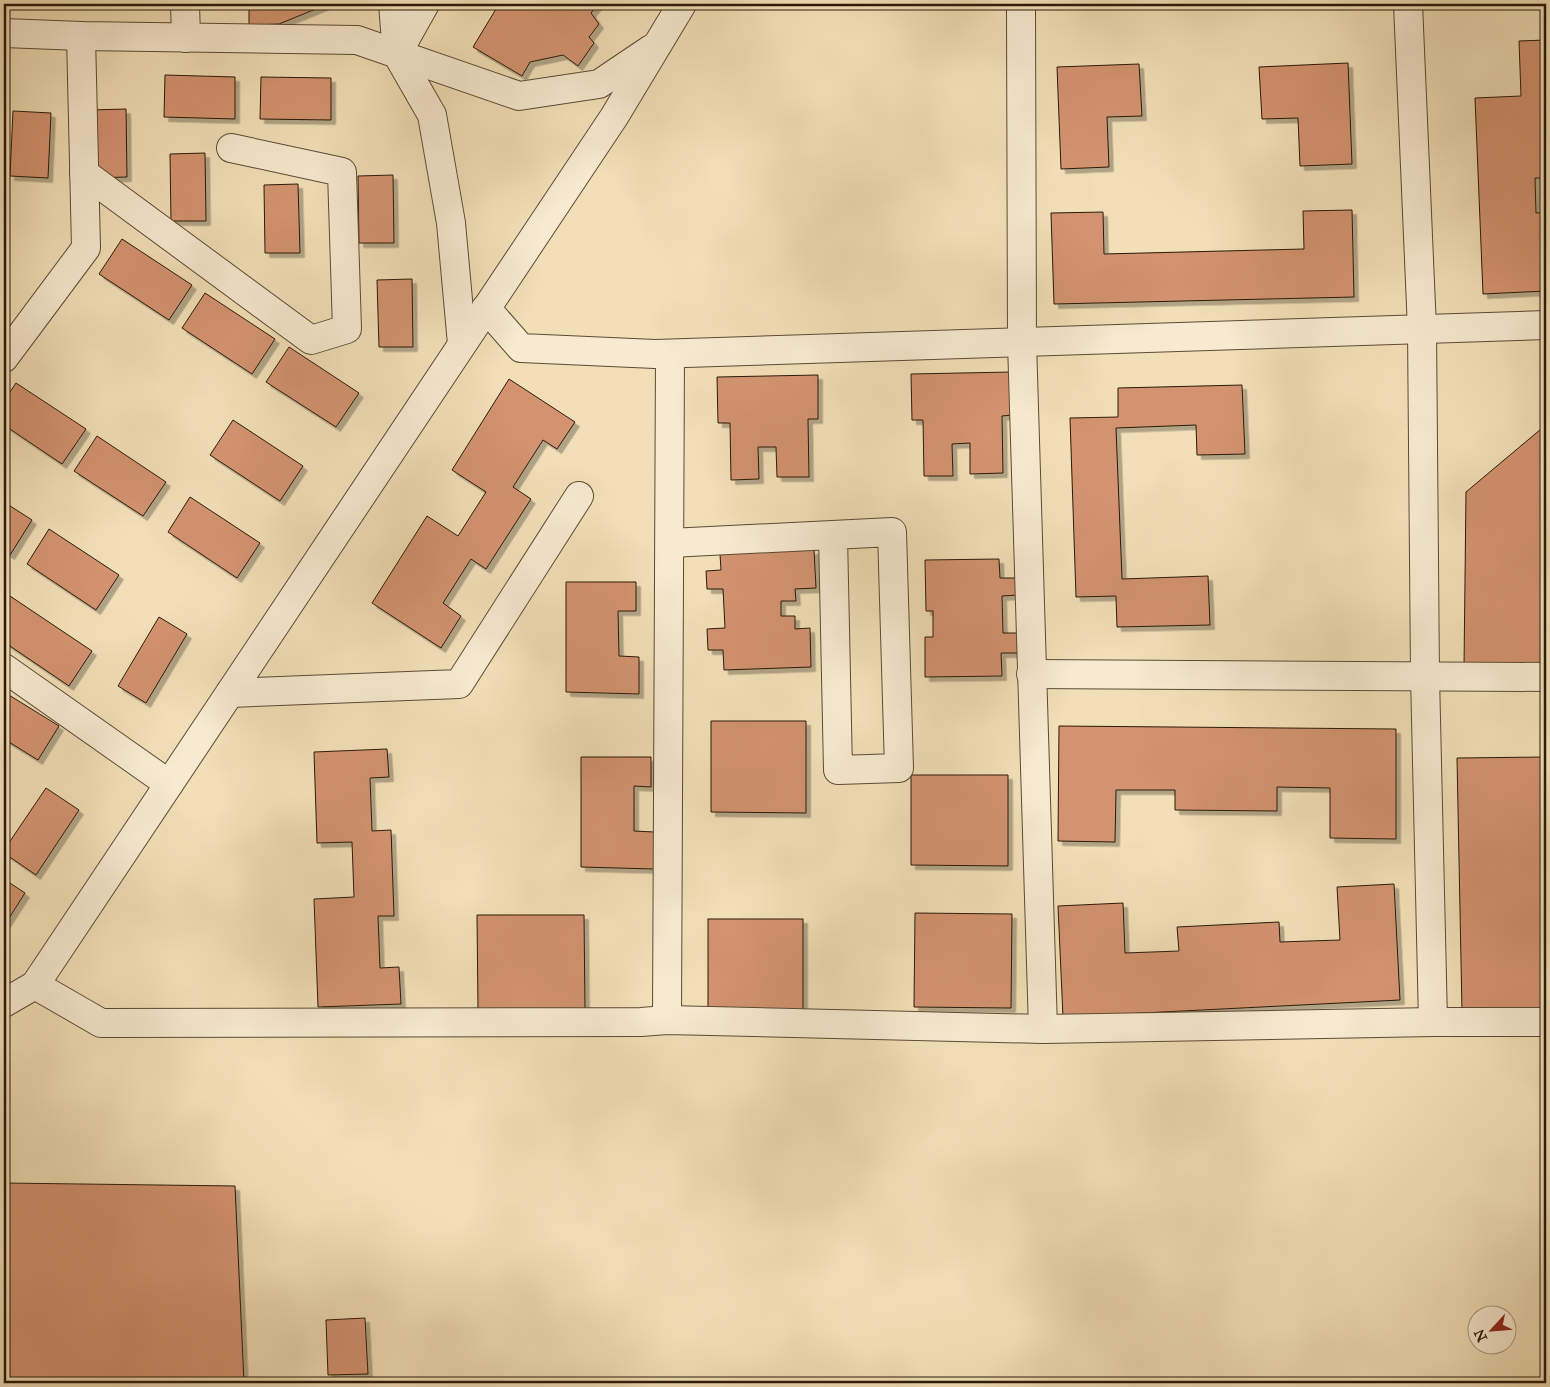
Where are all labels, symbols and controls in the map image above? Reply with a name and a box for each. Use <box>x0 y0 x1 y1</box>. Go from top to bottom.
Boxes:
north arrow <box>1468 1304 1518 1354</box>
text: N <box>1470 1326 1491 1345</box>

